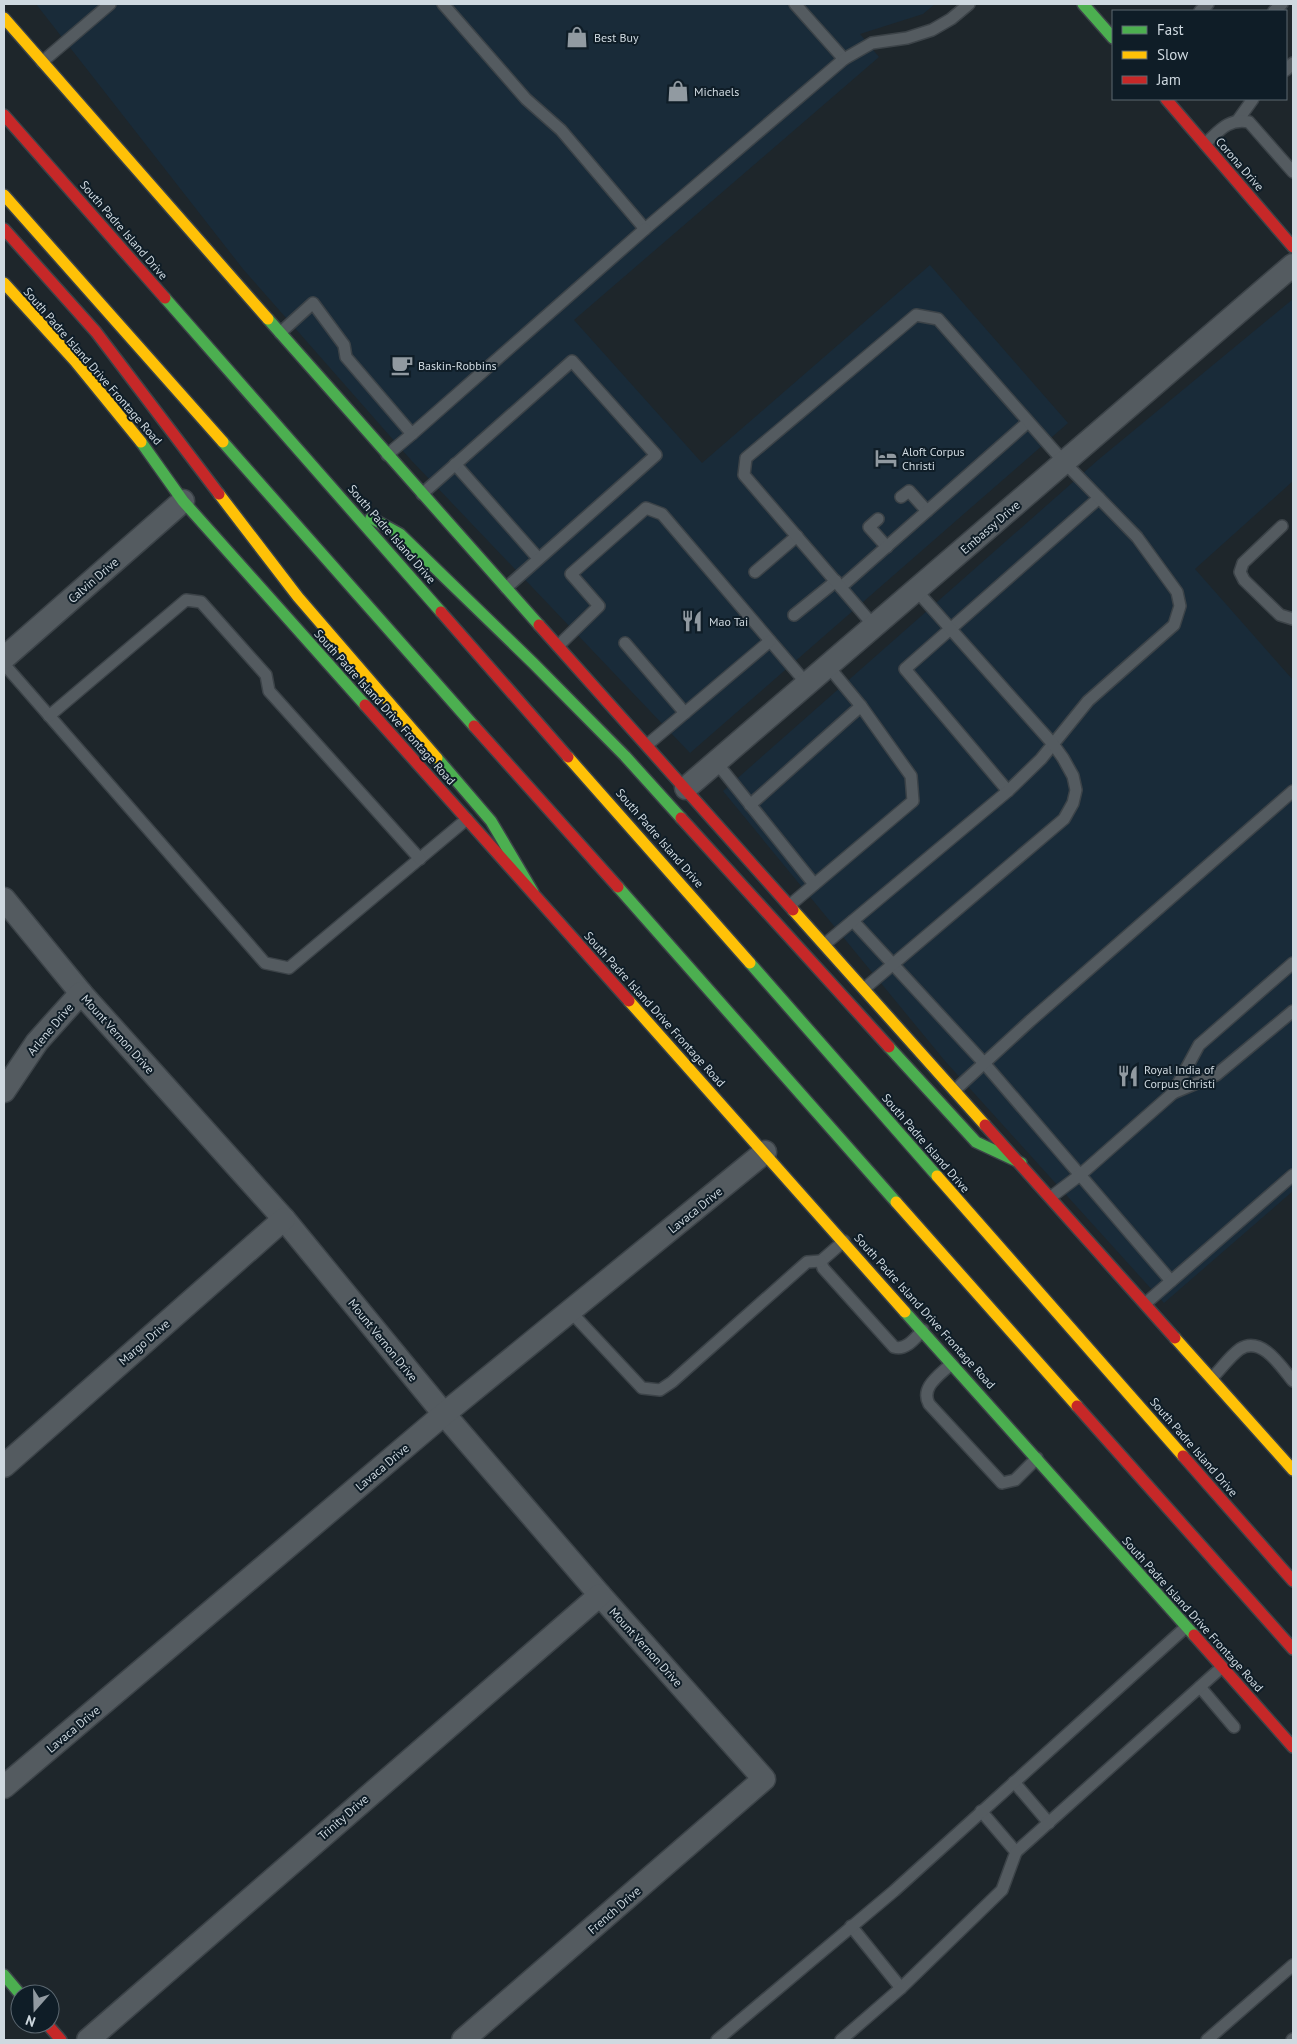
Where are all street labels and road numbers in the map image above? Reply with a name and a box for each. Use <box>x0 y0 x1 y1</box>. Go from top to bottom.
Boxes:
street label: Corona Drive <box>1213 134 1267 194</box>
street label: South Padre Island Drive <box>77 177 171 283</box>
street label: South Padre Island Drive Frontage Road <box>20 284 166 448</box>
street label: South Padre Island Drive <box>345 481 439 587</box>
street label: Embassy Drive <box>957 497 1023 557</box>
street label: Calvin Drive <box>65 554 121 606</box>
street label: South Padre Island Drive Frontage Road <box>311 626 459 788</box>
street label: South Padre Island Drive <box>613 785 707 891</box>
street label: South Padre Island Drive Frontage Road <box>581 928 729 1090</box>
street label: Mount Vernon Drive <box>78 991 158 1077</box>
street label: Arlene Drive <box>24 1000 76 1058</box>
street label: South Padre Island Drive <box>879 1090 973 1196</box>
street label: Lavaca Drive <box>665 1184 725 1236</box>
street label: South Padre Island Drive Frontage Road <box>851 1230 999 1392</box>
street label: Mount Vernon Drive <box>345 1296 421 1384</box>
street label: Margo Drive <box>115 1316 173 1368</box>
street label: South Padre Island Drive <box>1147 1394 1241 1500</box>
street label: Lavaca Drive <box>352 1440 412 1494</box>
street label: South Padre Island Drive Frontage Road <box>1119 1533 1267 1695</box>
street label: Mount Vernon Drive <box>606 1604 686 1690</box>
street label: Lavaca Drive <box>43 1702 103 1756</box>
street label: Trinity Drive <box>315 1791 371 1843</box>
street label: French Drive <box>585 1883 643 1937</box>

